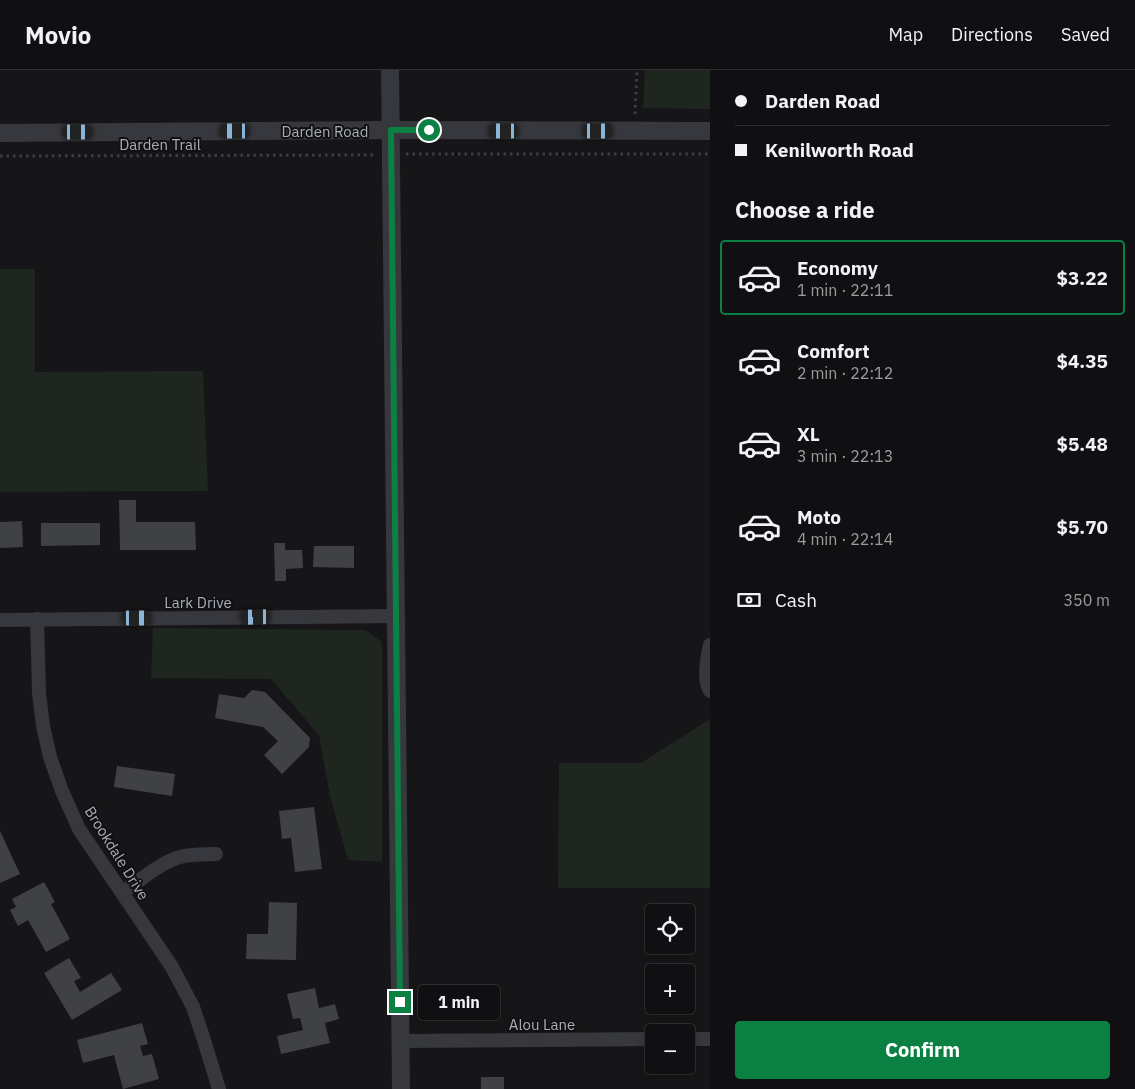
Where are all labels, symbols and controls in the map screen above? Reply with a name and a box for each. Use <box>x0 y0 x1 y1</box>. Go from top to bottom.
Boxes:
text: Movio <box>25 19 91 51</box>
text: Map <box>888 23 923 46</box>
text: Directions <box>951 23 1033 46</box>
text: Saved <box>1061 23 1110 46</box>
text: Darden Road <box>765 89 880 113</box>
route start <box>418 119 440 141</box>
street label: Darden Road <box>282 122 368 141</box>
car <box>220 124 250 139</box>
car <box>489 124 519 139</box>
car <box>583 124 613 139</box>
car <box>63 125 93 140</box>
street label: Darden Trail <box>119 135 201 154</box>
text: Kenilworth Road <box>765 138 914 162</box>
text: Choose a ride <box>735 195 875 224</box>
icon: car <box>737 255 782 300</box>
text: Economy <box>797 256 878 280</box>
text: $3.22 <box>1056 266 1108 290</box>
text: 1 min · 22:11 <box>797 280 893 300</box>
icon: car <box>737 338 782 383</box>
text: Comfort <box>797 339 870 363</box>
text: $4.35 <box>1056 349 1108 373</box>
text: 2 min · 22:12 <box>797 363 893 383</box>
icon: car <box>737 421 782 466</box>
text: XL <box>797 422 820 446</box>
text: $5.48 <box>1056 432 1108 456</box>
text: 3 min · 22:13 <box>797 446 893 466</box>
icon: car <box>737 504 782 549</box>
text: Moto <box>797 505 841 529</box>
text: $5.70 <box>1056 515 1108 539</box>
text: 4 min · 22:14 <box>797 529 893 549</box>
icon: cash <box>735 586 763 614</box>
text: Cash <box>775 588 817 612</box>
text: 350 m <box>1063 590 1110 610</box>
street label: Lark Drive <box>164 593 232 612</box>
car <box>240 609 271 625</box>
car <box>122 611 152 626</box>
street label: Brookdale Drive <box>81 803 153 903</box>
map controls <box>645 904 695 1074</box>
button: locate <box>645 904 695 954</box>
button: + <box>645 964 695 1014</box>
callout: 1 min <box>418 984 500 1020</box>
route end <box>389 991 411 1013</box>
text: 1 min <box>438 992 480 1012</box>
street label: Alou Lane <box>509 1015 575 1034</box>
button: Confirm <box>735 1021 1110 1079</box>
button: − <box>645 1024 695 1074</box>

